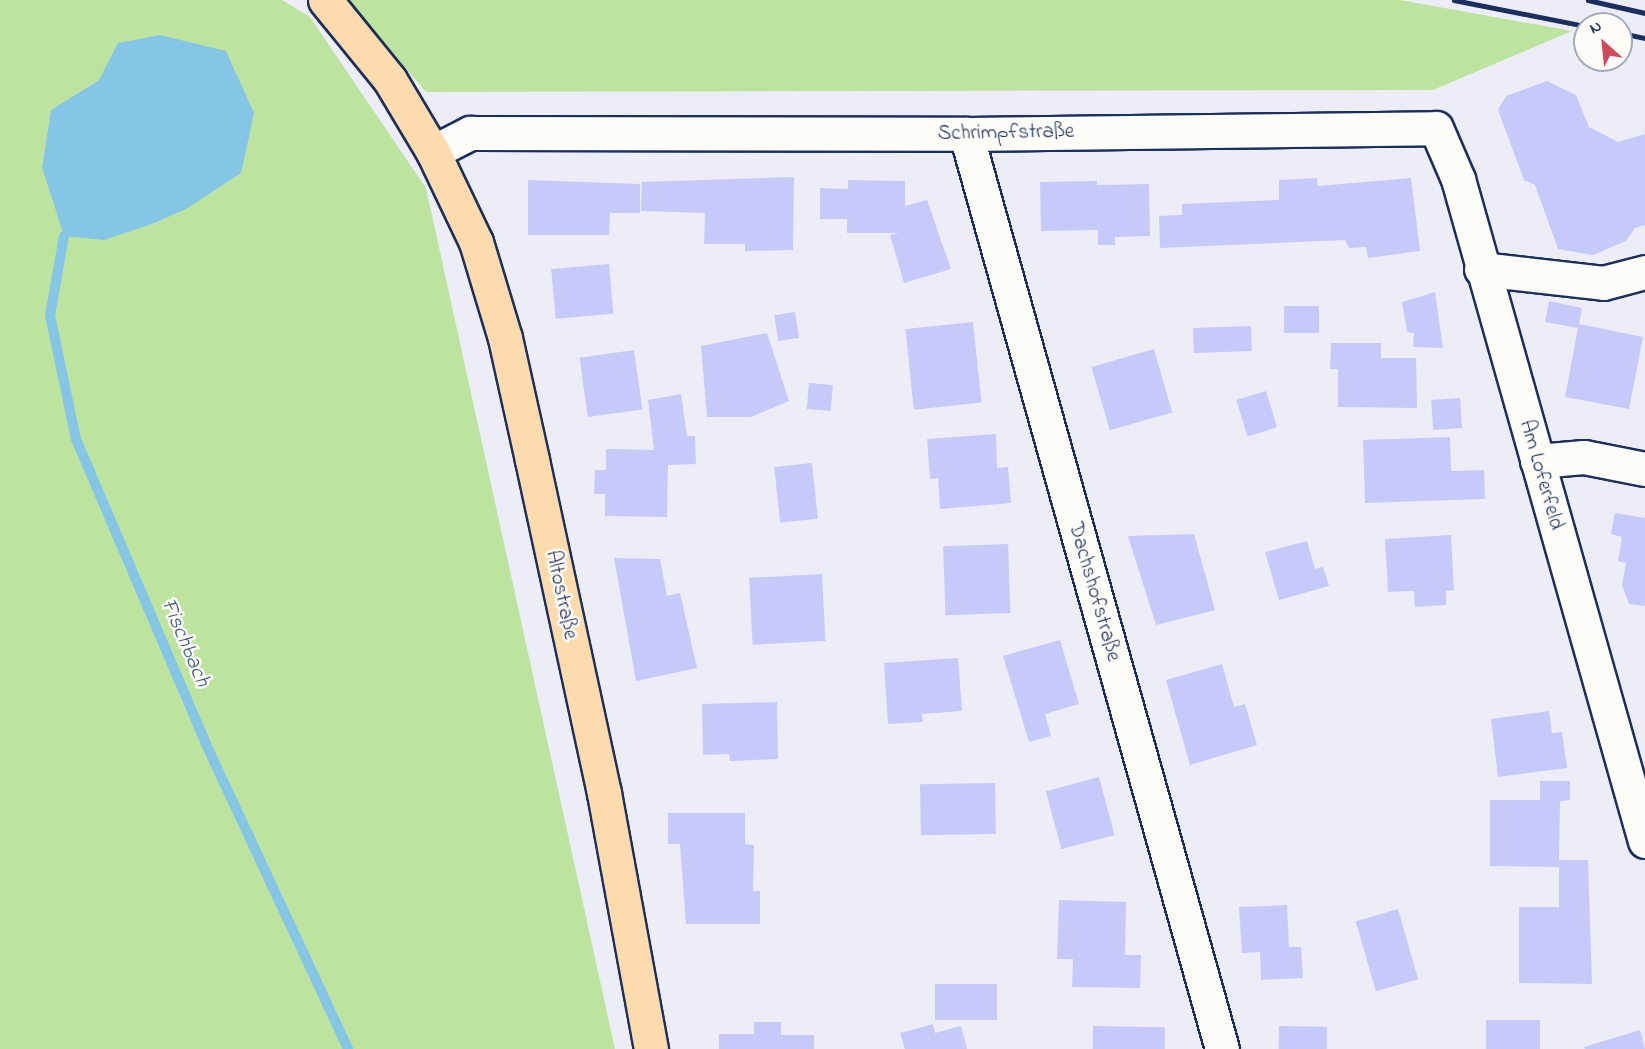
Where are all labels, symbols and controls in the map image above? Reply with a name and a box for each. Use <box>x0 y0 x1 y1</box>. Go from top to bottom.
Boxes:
north arrow <box>1573 12 1633 72</box>
text: N <box>1585 15 1606 41</box>
street label: Schrimpfstraße <box>938 119 1074 147</box>
street label: Am Loferfeld <box>1513 417 1569 533</box>
street label: Dachshofstraße <box>1062 520 1126 664</box>
street label: Altostraße <box>539 548 583 642</box>
water label: Fischbach <box>154 595 214 691</box>

